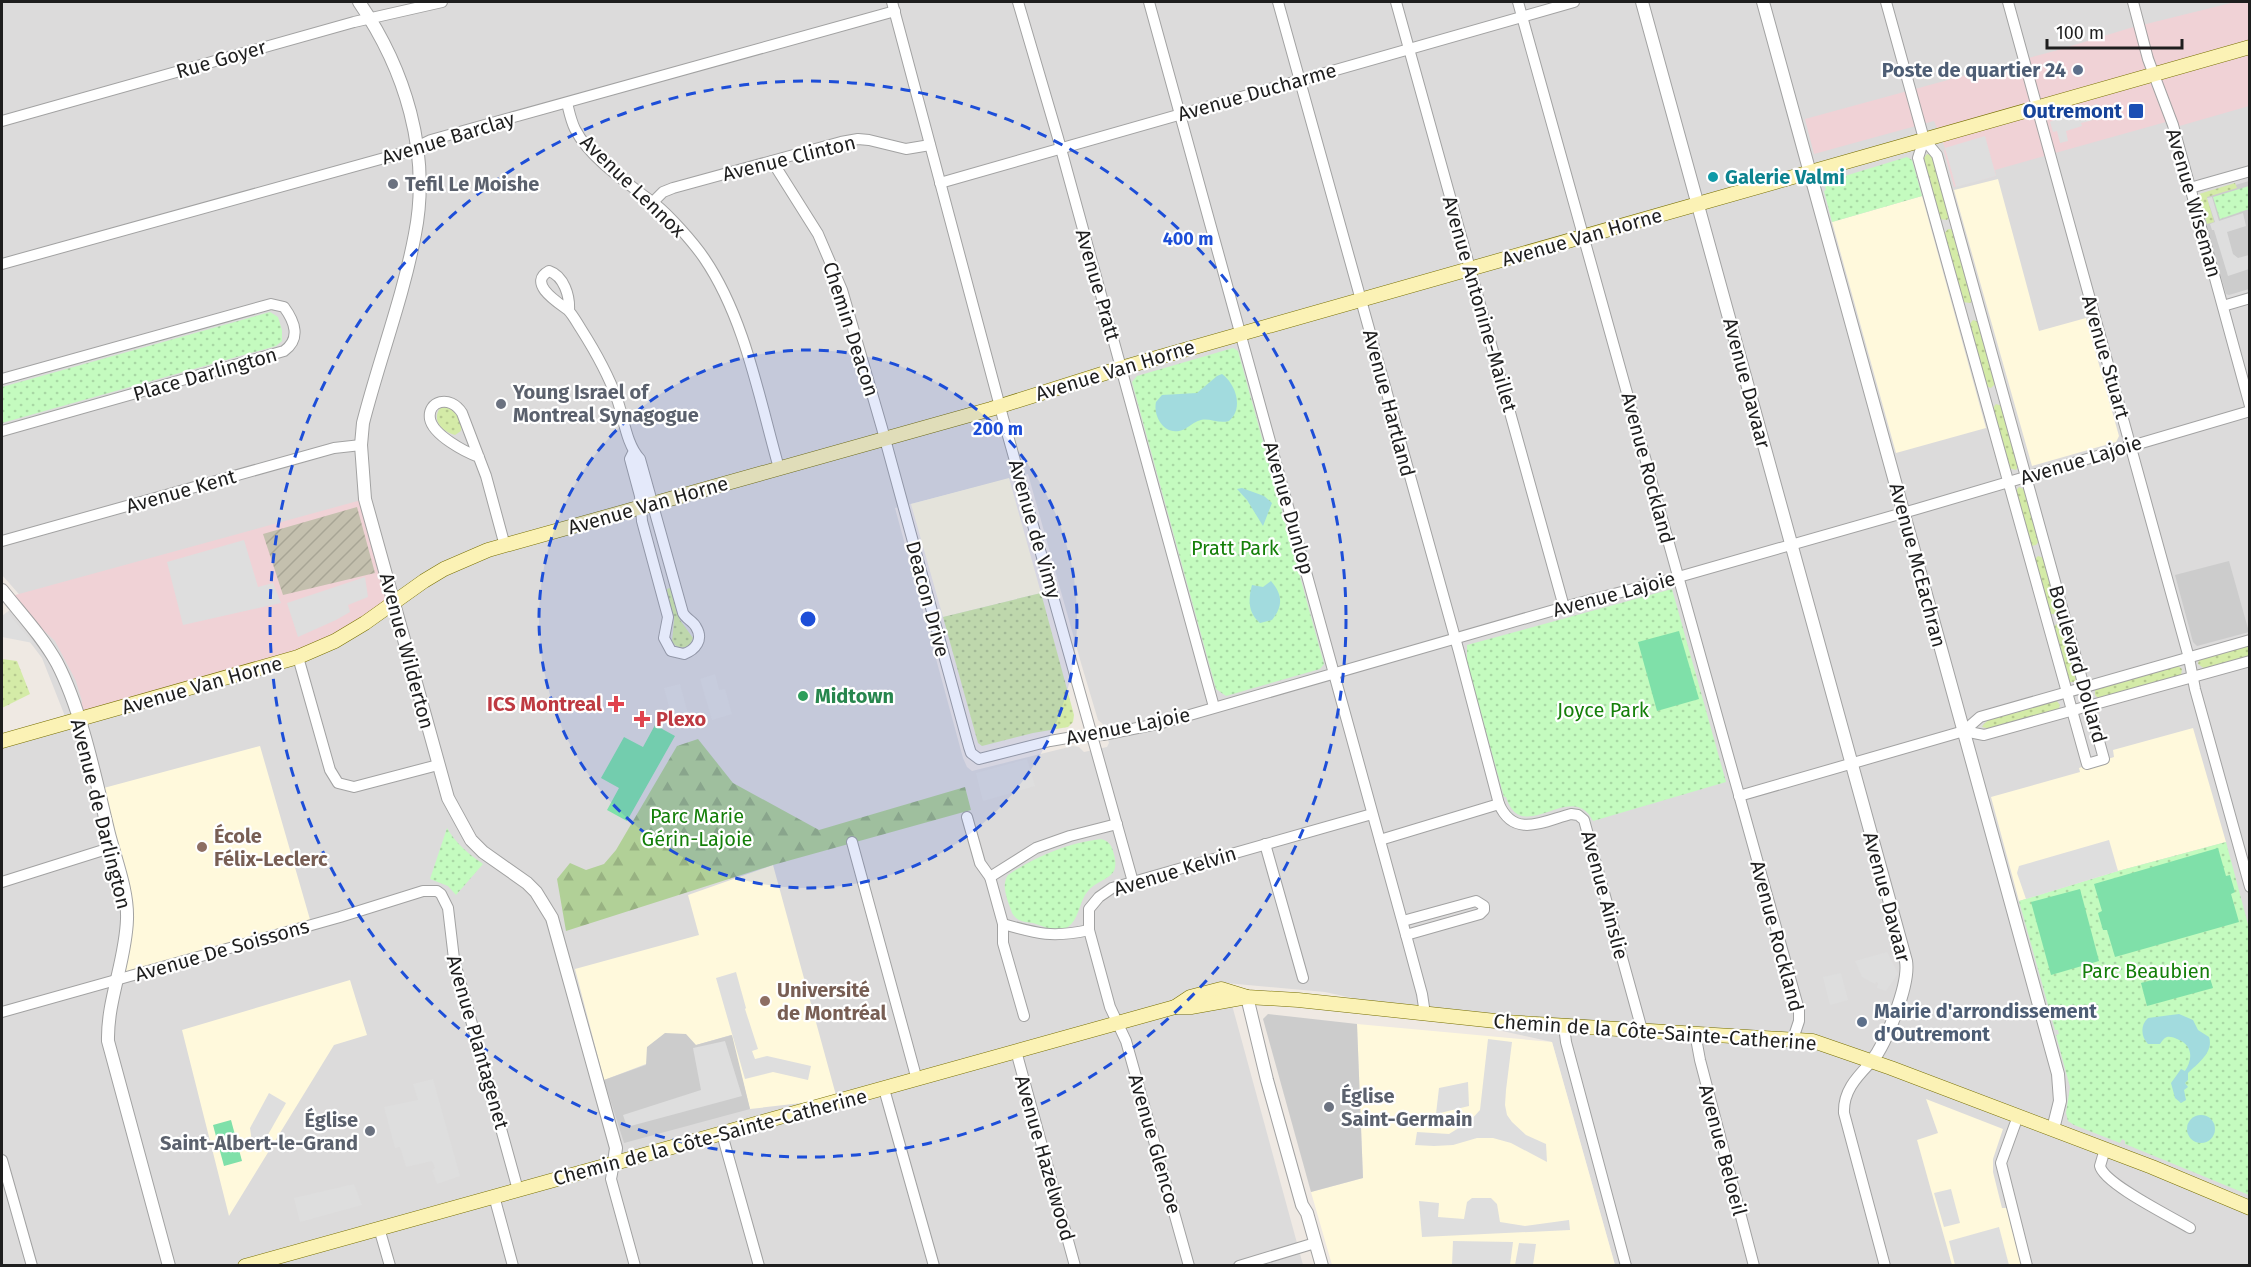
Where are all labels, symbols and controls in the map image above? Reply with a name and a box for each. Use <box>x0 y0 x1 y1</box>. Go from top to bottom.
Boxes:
scale bar <box>2047 12 2182 50</box>
text: 100 m <box>2056 22 2104 44</box>
street label: Rue Goyer <box>173 35 269 83</box>
street label: Avenue Ducharme <box>1175 58 1339 126</box>
place label: Poste de quartier 24 <box>1882 58 2066 82</box>
marker: Poste de quartier 24 <box>2071 63 2085 77</box>
place label: Outremont <box>2023 99 2122 123</box>
marker: Outremont <box>2127 102 2145 120</box>
street label: Avenue Barclay <box>379 106 517 170</box>
street label: Avenue Wiseman <box>2161 126 2227 280</box>
street label: Avenue Lennox <box>576 130 691 242</box>
street label: Avenue Clinton <box>720 130 858 186</box>
place label: Galerie Valmi <box>1725 165 1845 189</box>
marker: Galerie Valmi <box>1706 170 1720 184</box>
place label: Tefil Le Moishe <box>405 172 539 196</box>
marker: Tefil Le Moishe <box>386 177 400 191</box>
street label: Avenue Antonine-Maillet <box>1438 193 1523 415</box>
street label: Avenue Van Horne <box>1499 203 1665 271</box>
street label: Avenue Pratt <box>1071 226 1126 344</box>
text: 400 m <box>1163 228 1213 250</box>
street label: Chemin Deacon <box>818 259 884 399</box>
street label: Avenue Stuart <box>2077 293 2135 422</box>
street label: Avenue Davaar <box>1718 315 1776 451</box>
street label: Avenue Hartland <box>1358 327 1420 479</box>
street label: Avenue Van Horne <box>1032 334 1198 406</box>
street label: Place Darlington <box>130 342 280 406</box>
place label: Young Israel of Montreal Synagogue <box>512 380 699 427</box>
street label: Avenue Rockland <box>1616 390 1680 546</box>
marker: Young Israel of Montreal Synagogue <box>494 397 508 411</box>
text: 200 m <box>973 418 1023 440</box>
street label: Avenue Lajoie <box>2017 430 2145 490</box>
street label: Avenue Dunlop <box>1259 439 1319 577</box>
street label: Avenue de Vimy <box>1004 457 1066 601</box>
street label: Avenue Kent <box>123 464 239 518</box>
street label: Avenue Van Horne <box>565 471 731 539</box>
street label: Avenue McEachran <box>1885 480 1951 650</box>
park label: Pratt Park <box>1191 536 1280 560</box>
street label: Deacon Drive <box>901 538 955 660</box>
street label: Avenue Lajoie <box>1550 566 1678 622</box>
street label: Avenue Wilderton <box>375 570 439 732</box>
street label: Boulevard Dollard <box>2044 582 2112 746</box>
centre of rings <box>798 609 818 629</box>
street label: Avenue Van Horne <box>119 651 285 719</box>
place label: Midtown <box>815 684 894 708</box>
marker: Midtown <box>796 689 810 703</box>
place label: ICS Montreal <box>487 692 602 716</box>
marker: ICS Montreal <box>607 695 625 713</box>
park label: Joyce Park <box>1557 698 1650 722</box>
street label: Avenue Lajoie <box>1064 702 1192 750</box>
place label: Plexo <box>656 707 706 731</box>
marker: Plexo <box>633 710 651 728</box>
street label: Avenue de Darlington <box>66 716 136 912</box>
park label: Parc Marie Gérin-Lajoie <box>642 804 752 851</box>
place label: École Félix-Leclerc <box>214 823 328 871</box>
street label: Avenue Ainslie <box>1576 828 1634 962</box>
street label: Avenue Davaar <box>1858 829 1916 965</box>
marker: École Félix-Leclerc <box>195 840 209 854</box>
street label: Avenue Kelvin <box>1111 841 1239 901</box>
street label: Avenue Rockland <box>1745 858 1809 1014</box>
street label: Avenue De Soissons <box>132 914 312 986</box>
street label: Avenue Plantagenet <box>442 952 515 1133</box>
park label: Parc Beaubien <box>2082 959 2210 983</box>
place label: Université de Montréal <box>777 978 886 1025</box>
marker: Université de Montréal <box>758 994 772 1008</box>
place label: Mairie d'arrondissement d'Outremont <box>1874 999 2097 1046</box>
street label: Chemin de la Côte-Sainte-Catherine <box>1493 1009 1817 1055</box>
marker: Mairie d'arrondissement d'Outremont <box>1855 1015 1869 1029</box>
street label: Avenue Glencoe <box>1124 1071 1186 1217</box>
street label: Avenue Hazelwood <box>1010 1072 1080 1244</box>
street label: Avenue Beloeil <box>1694 1082 1752 1218</box>
place label: Église Saint-Germain <box>1341 1083 1473 1131</box>
street label: Chemin de la Côte-Sainte-Catherine <box>551 1084 869 1190</box>
marker: Église Saint-Germain <box>1322 1100 1336 1114</box>
place label: Église Saint-Albert-le-Grand <box>160 1107 358 1155</box>
marker: Église Saint-Albert-le-Grand <box>363 1124 377 1138</box>

